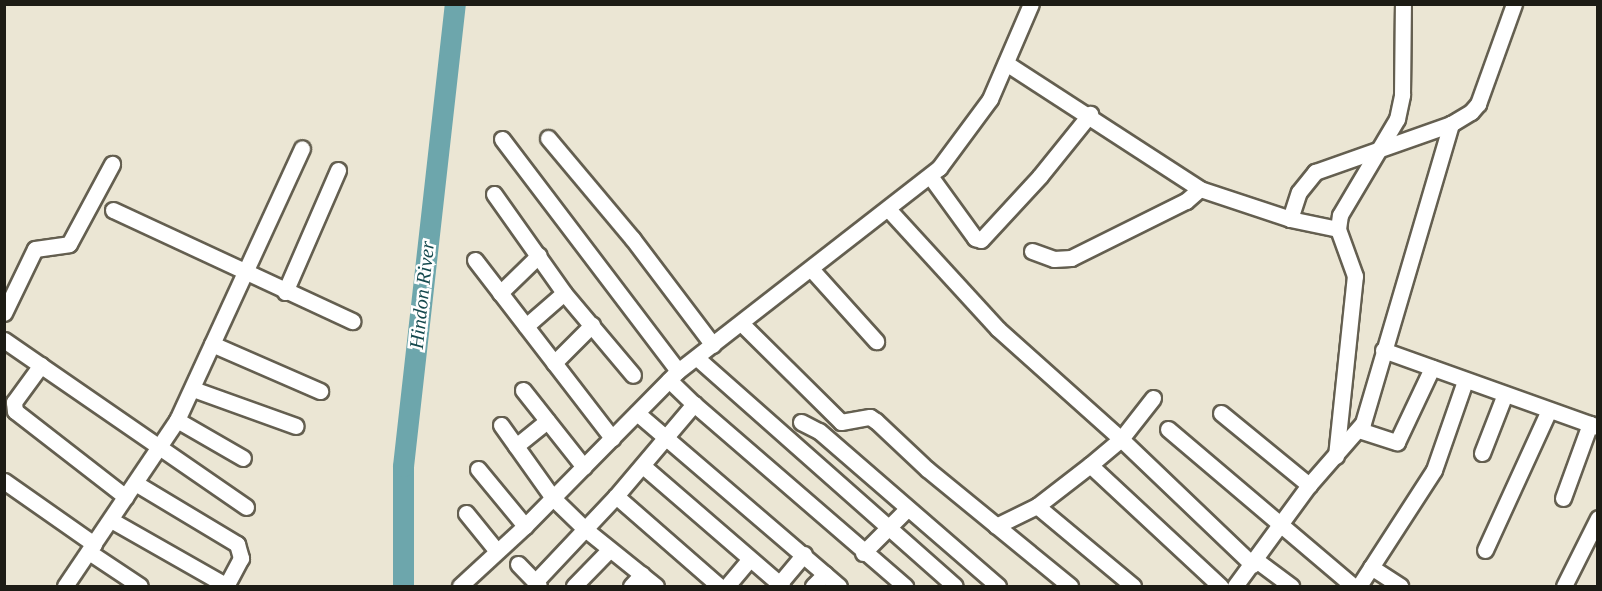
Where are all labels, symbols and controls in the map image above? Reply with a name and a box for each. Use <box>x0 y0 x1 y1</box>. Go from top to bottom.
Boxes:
water label: Hindon River <box>404 233 440 357</box>

